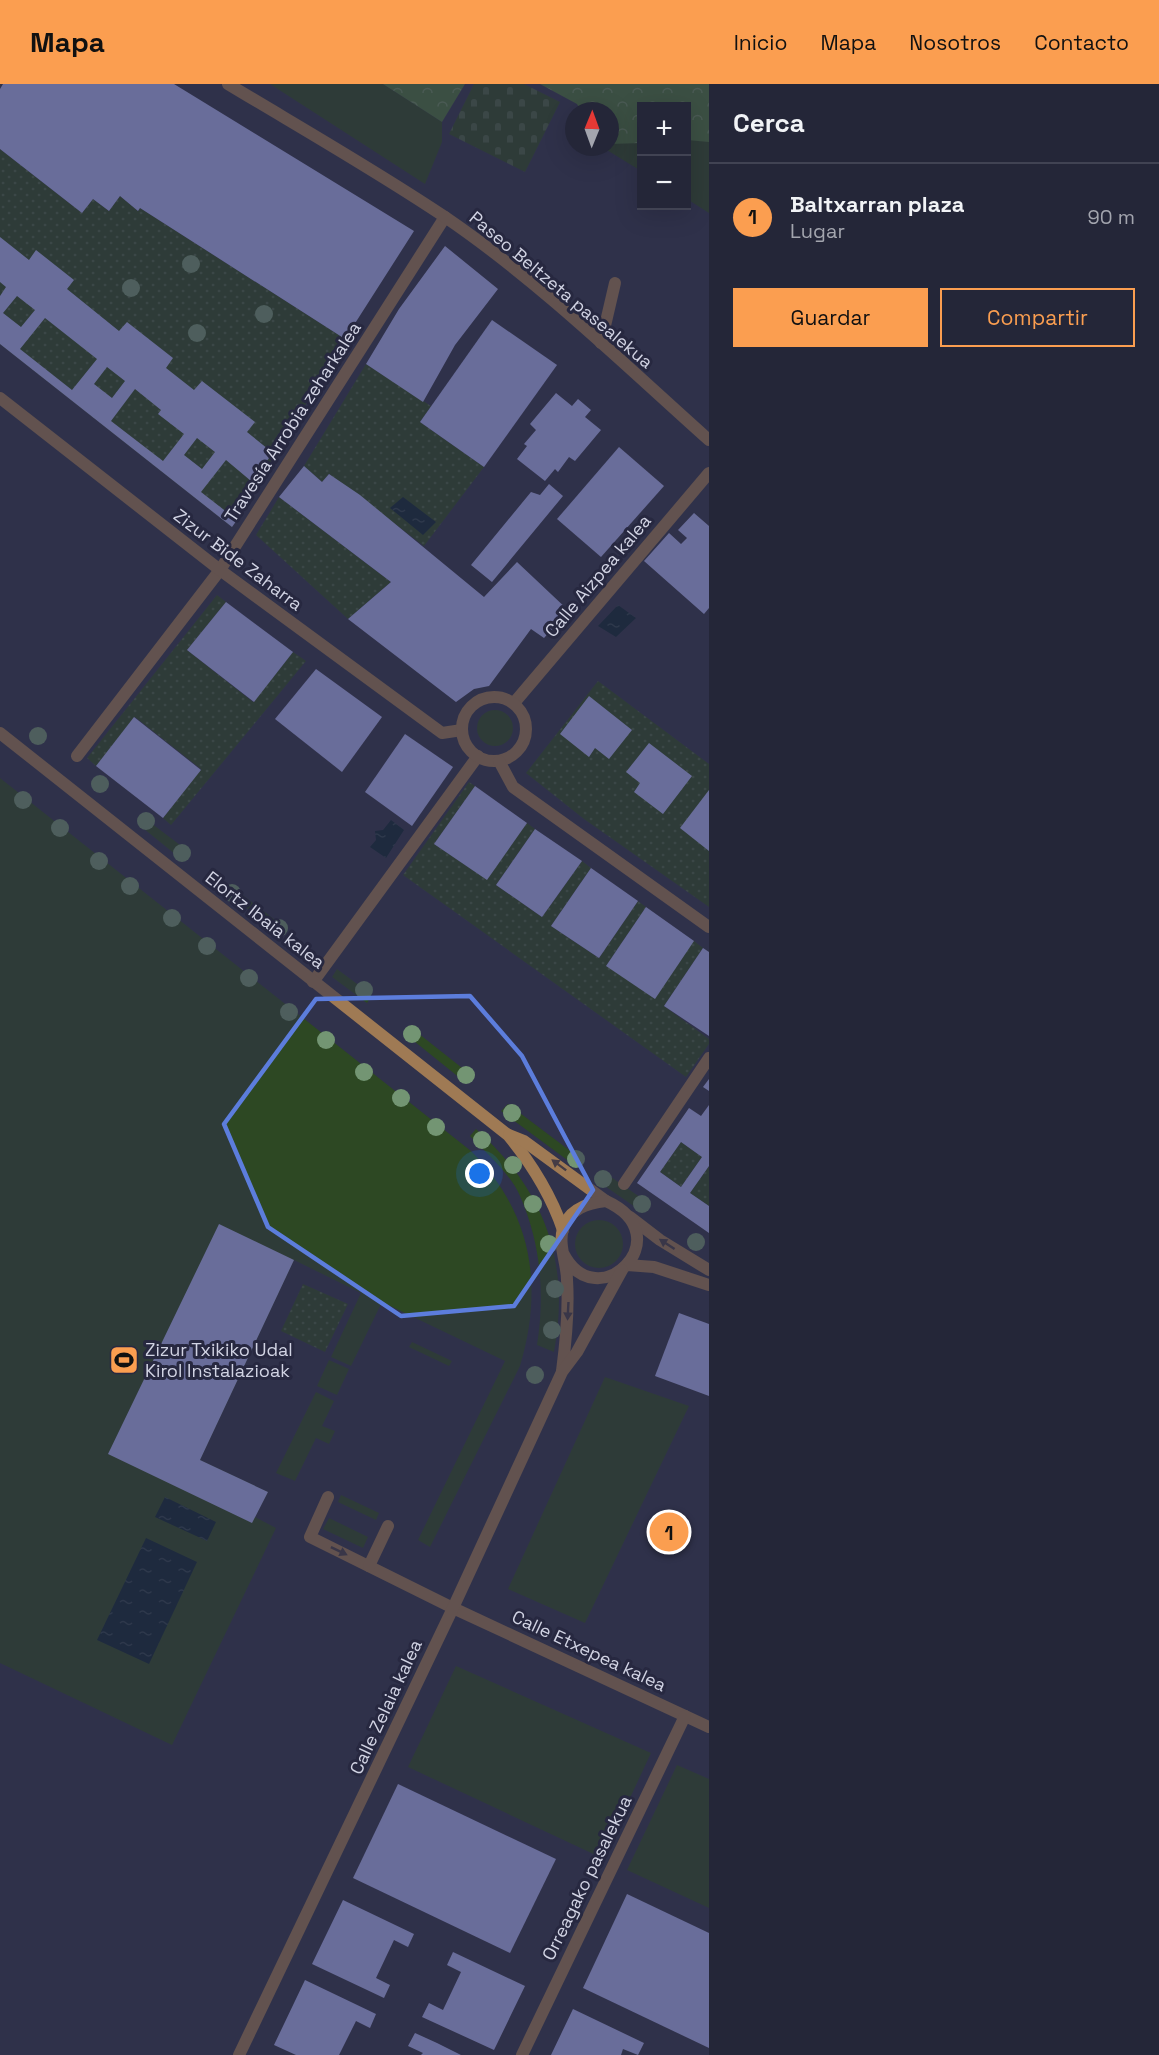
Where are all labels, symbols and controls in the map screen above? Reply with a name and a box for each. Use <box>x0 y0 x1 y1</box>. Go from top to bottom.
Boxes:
text: Mapa <box>30 24 105 60</box>
text: Inicio <box>734 29 788 56</box>
text: Mapa <box>821 29 876 56</box>
text: Nosotros <box>909 29 1001 56</box>
text: Contacto <box>1034 29 1129 56</box>
north arrow <box>565 102 619 156</box>
map controls <box>637 102 691 210</box>
button: + <box>637 102 691 156</box>
text: Cerca <box>733 106 805 140</box>
button: − <box>637 156 691 210</box>
text: Baltxarran plaza <box>790 190 965 218</box>
text: 1 <box>748 204 757 230</box>
text: 90 m <box>1088 204 1135 230</box>
street label: Paseo Beltzeta pasealekua <box>465 206 658 373</box>
text: Lugar <box>790 218 845 244</box>
button: Guardar <box>733 288 928 347</box>
button: Compartir <box>940 288 1135 347</box>
street label: Travesía Arrobia zeharkalea <box>219 317 366 526</box>
street label: Zizur Bide Zaharra <box>169 504 307 616</box>
street label: Calle Aizpea kalea <box>540 510 656 642</box>
street label: Elortz Ibaia kalea <box>201 866 330 974</box>
your location <box>465 1159 494 1188</box>
one-way arrow <box>552 1160 567 1172</box>
one-way arrow <box>658 1239 675 1250</box>
one-way arrow <box>563 1301 572 1320</box>
place label: Zizur Txikiko Udal Kirol Instalazioak <box>145 1338 293 1382</box>
sports icon: Zizur Txikiko Udal Kirol Instalazioak <box>108 1344 140 1376</box>
pin: 1 <box>650 1510 688 1554</box>
one-way arrow <box>331 1547 348 1556</box>
street label: Calle Etxepea kalea <box>508 1605 670 1696</box>
street label: Calle Zelaia kalea <box>344 1636 427 1778</box>
street label: Orreagako pasalekua <box>537 1792 636 1964</box>

